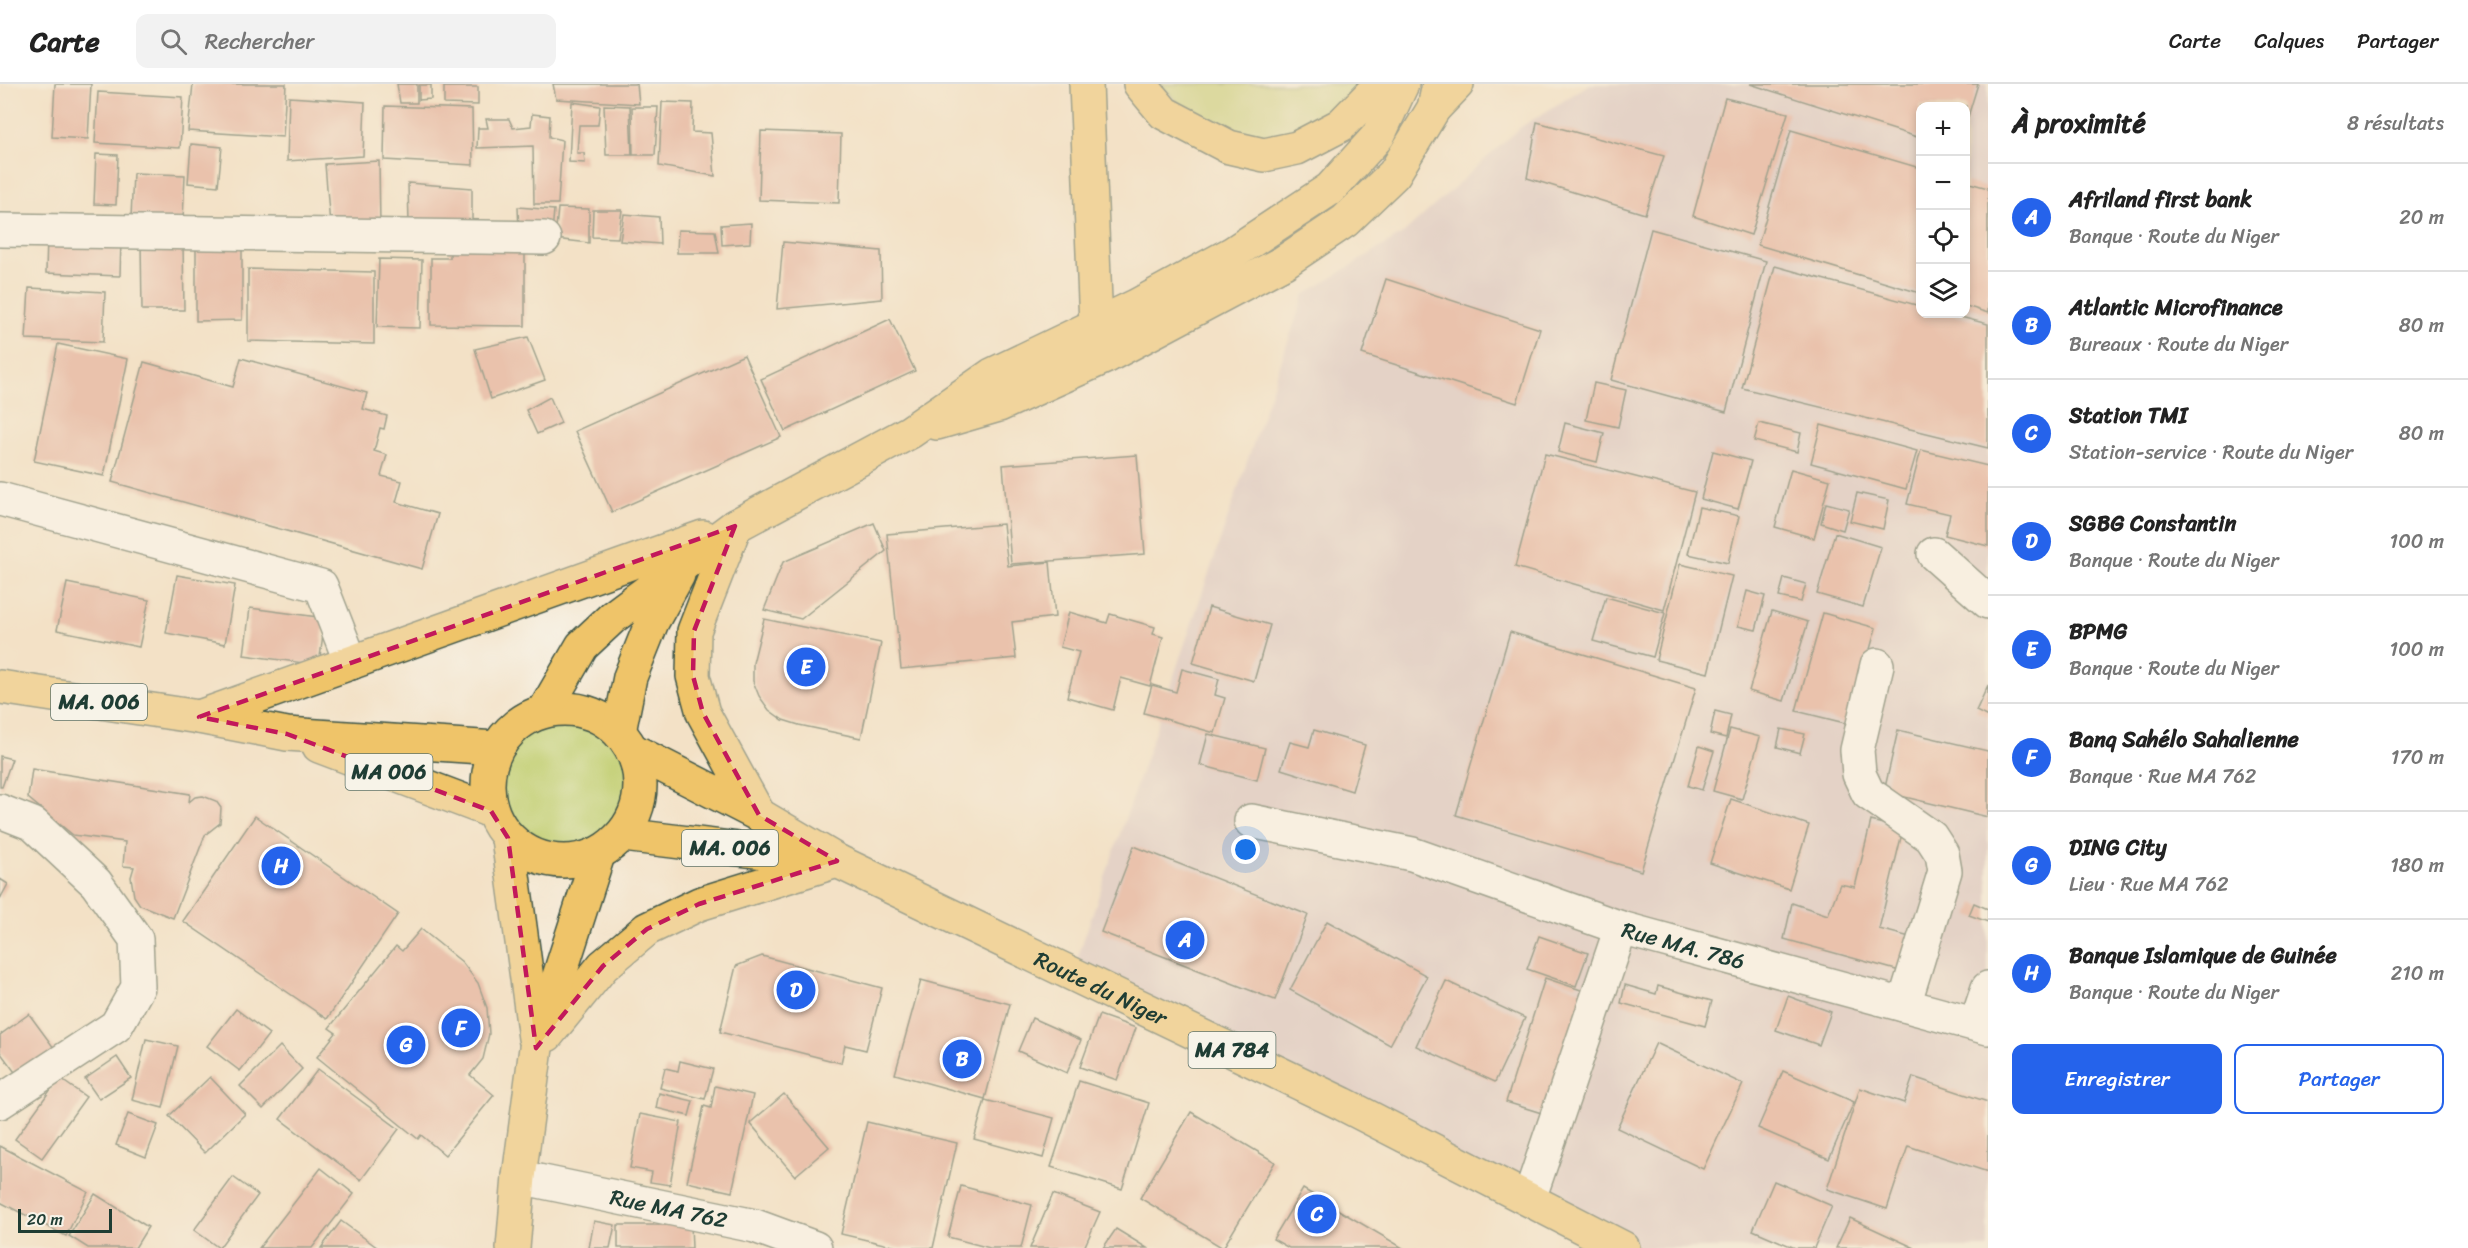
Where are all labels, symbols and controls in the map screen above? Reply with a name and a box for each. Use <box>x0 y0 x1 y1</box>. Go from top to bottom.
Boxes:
search box <box>136 14 556 68</box>
text: Carte <box>30 17 100 66</box>
text: Rechercher <box>205 22 314 61</box>
text: Carte <box>2169 22 2221 60</box>
text: Calques <box>2254 22 2324 60</box>
text: Partager <box>2357 22 2438 60</box>
icon: search <box>157 25 190 58</box>
text: À proximité <box>2012 100 2146 146</box>
map controls <box>1916 102 1970 318</box>
button: + <box>1916 102 1970 156</box>
text: 8 résultats <box>2347 106 2444 141</box>
button: − <box>1916 156 1970 210</box>
text: Afriland first bank <box>2069 180 2252 219</box>
text: A <box>2025 200 2038 235</box>
text: 20 m <box>2399 200 2444 235</box>
button: locate <box>1916 210 1970 264</box>
text: Banque · Route du Niger <box>2069 219 2279 254</box>
button: layers <box>1916 264 1970 318</box>
text: Atlantic Microfinance <box>2069 288 2283 327</box>
text: B <box>2025 308 2038 343</box>
text: 80 m <box>2399 308 2444 343</box>
text: Bureaux · Route du Niger <box>2069 327 2288 362</box>
text: Station TMI <box>2069 396 2187 435</box>
text: C <box>2025 416 2038 451</box>
text: 80 m <box>2399 416 2444 451</box>
text: Station-service · Route du Niger <box>2069 435 2353 470</box>
text: SGBG Constantin <box>2069 504 2236 543</box>
text: D <box>2026 524 2037 559</box>
text: 100 m <box>2390 524 2444 559</box>
text: Banque · Route du Niger <box>2069 543 2279 578</box>
text: BPMG <box>2069 612 2127 651</box>
text: E <box>2026 632 2037 667</box>
text: 100 m <box>2390 632 2444 667</box>
pin: E <box>786 644 826 690</box>
text: Banque · Route du Niger <box>2069 651 2279 686</box>
road number: MA. 006 <box>51 684 147 720</box>
text: Banq Sahélo Sahalienne <box>2069 720 2299 759</box>
text: F <box>2026 740 2037 775</box>
text: 170 m <box>2391 740 2444 775</box>
road number: MA 006 <box>346 754 432 790</box>
text: Banque · Rue MA 762 <box>2069 759 2256 794</box>
text: DING City <box>2069 828 2167 867</box>
road number: MA. 006 <box>682 830 778 866</box>
your location <box>1231 835 1260 864</box>
pin: H <box>262 844 300 888</box>
text: G <box>2025 848 2038 883</box>
text: 180 m <box>2390 848 2444 883</box>
text: Lieu · Rue MA 762 <box>2069 867 2229 902</box>
street label: Rue MA. 786 <box>1618 910 1750 980</box>
pin: A <box>1166 918 1204 962</box>
text: Banque Islamique de Guinée <box>2069 936 2337 975</box>
street label: Route du Niger <box>1028 939 1176 1037</box>
text: H <box>2024 956 2039 991</box>
text: 210 m <box>2391 956 2444 991</box>
pin: D <box>776 968 816 1012</box>
text: Banque · Route du Niger <box>2069 975 2279 1010</box>
pin: F <box>442 1006 480 1050</box>
pin: G <box>386 1022 426 1068</box>
road number: MA 784 <box>1188 1032 1276 1068</box>
pin: B <box>942 1036 982 1082</box>
button: Enregistrer <box>2012 1044 2222 1114</box>
button: Partager <box>2234 1044 2444 1114</box>
street label: Rue MA 762 <box>607 1177 731 1239</box>
pin: C <box>1298 1192 1336 1236</box>
text: 20 m <box>27 1205 63 1234</box>
scale bar <box>18 1206 112 1234</box>

